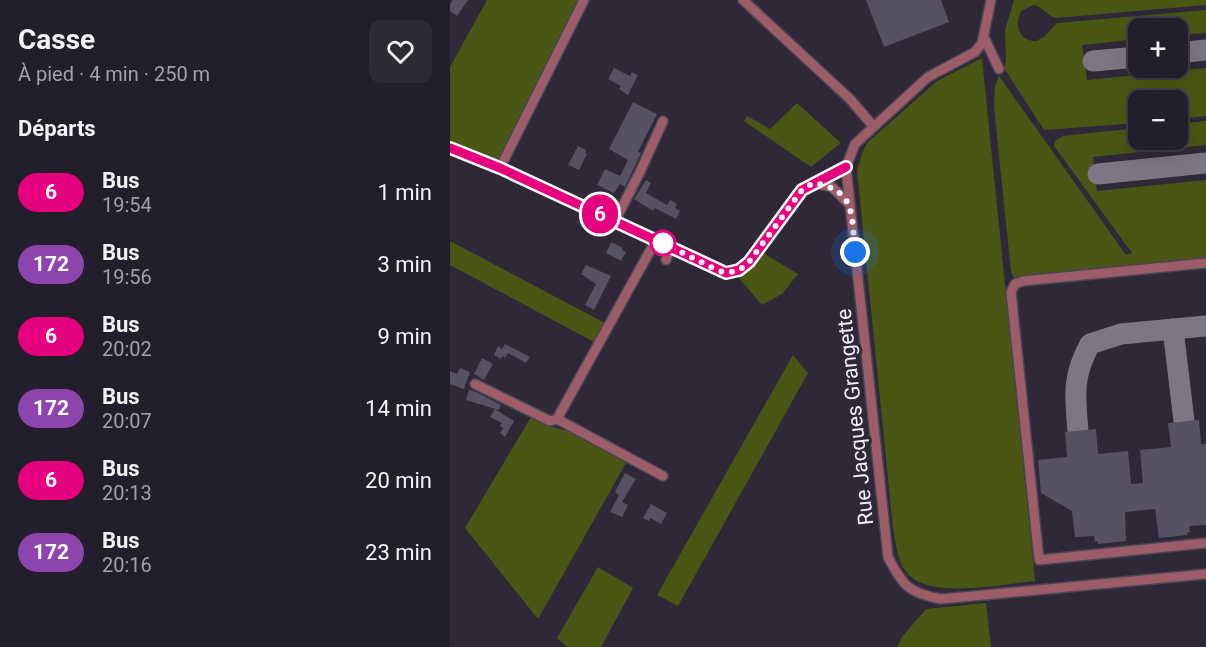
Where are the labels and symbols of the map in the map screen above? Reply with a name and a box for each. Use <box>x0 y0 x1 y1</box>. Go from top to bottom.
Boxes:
line badge: 6 <box>580 194 620 234</box>
unlabelled marker <box>650 230 676 256</box>
your location <box>840 237 870 267</box>
street label: Rue Jacques Grangette <box>832 308 878 526</box>

